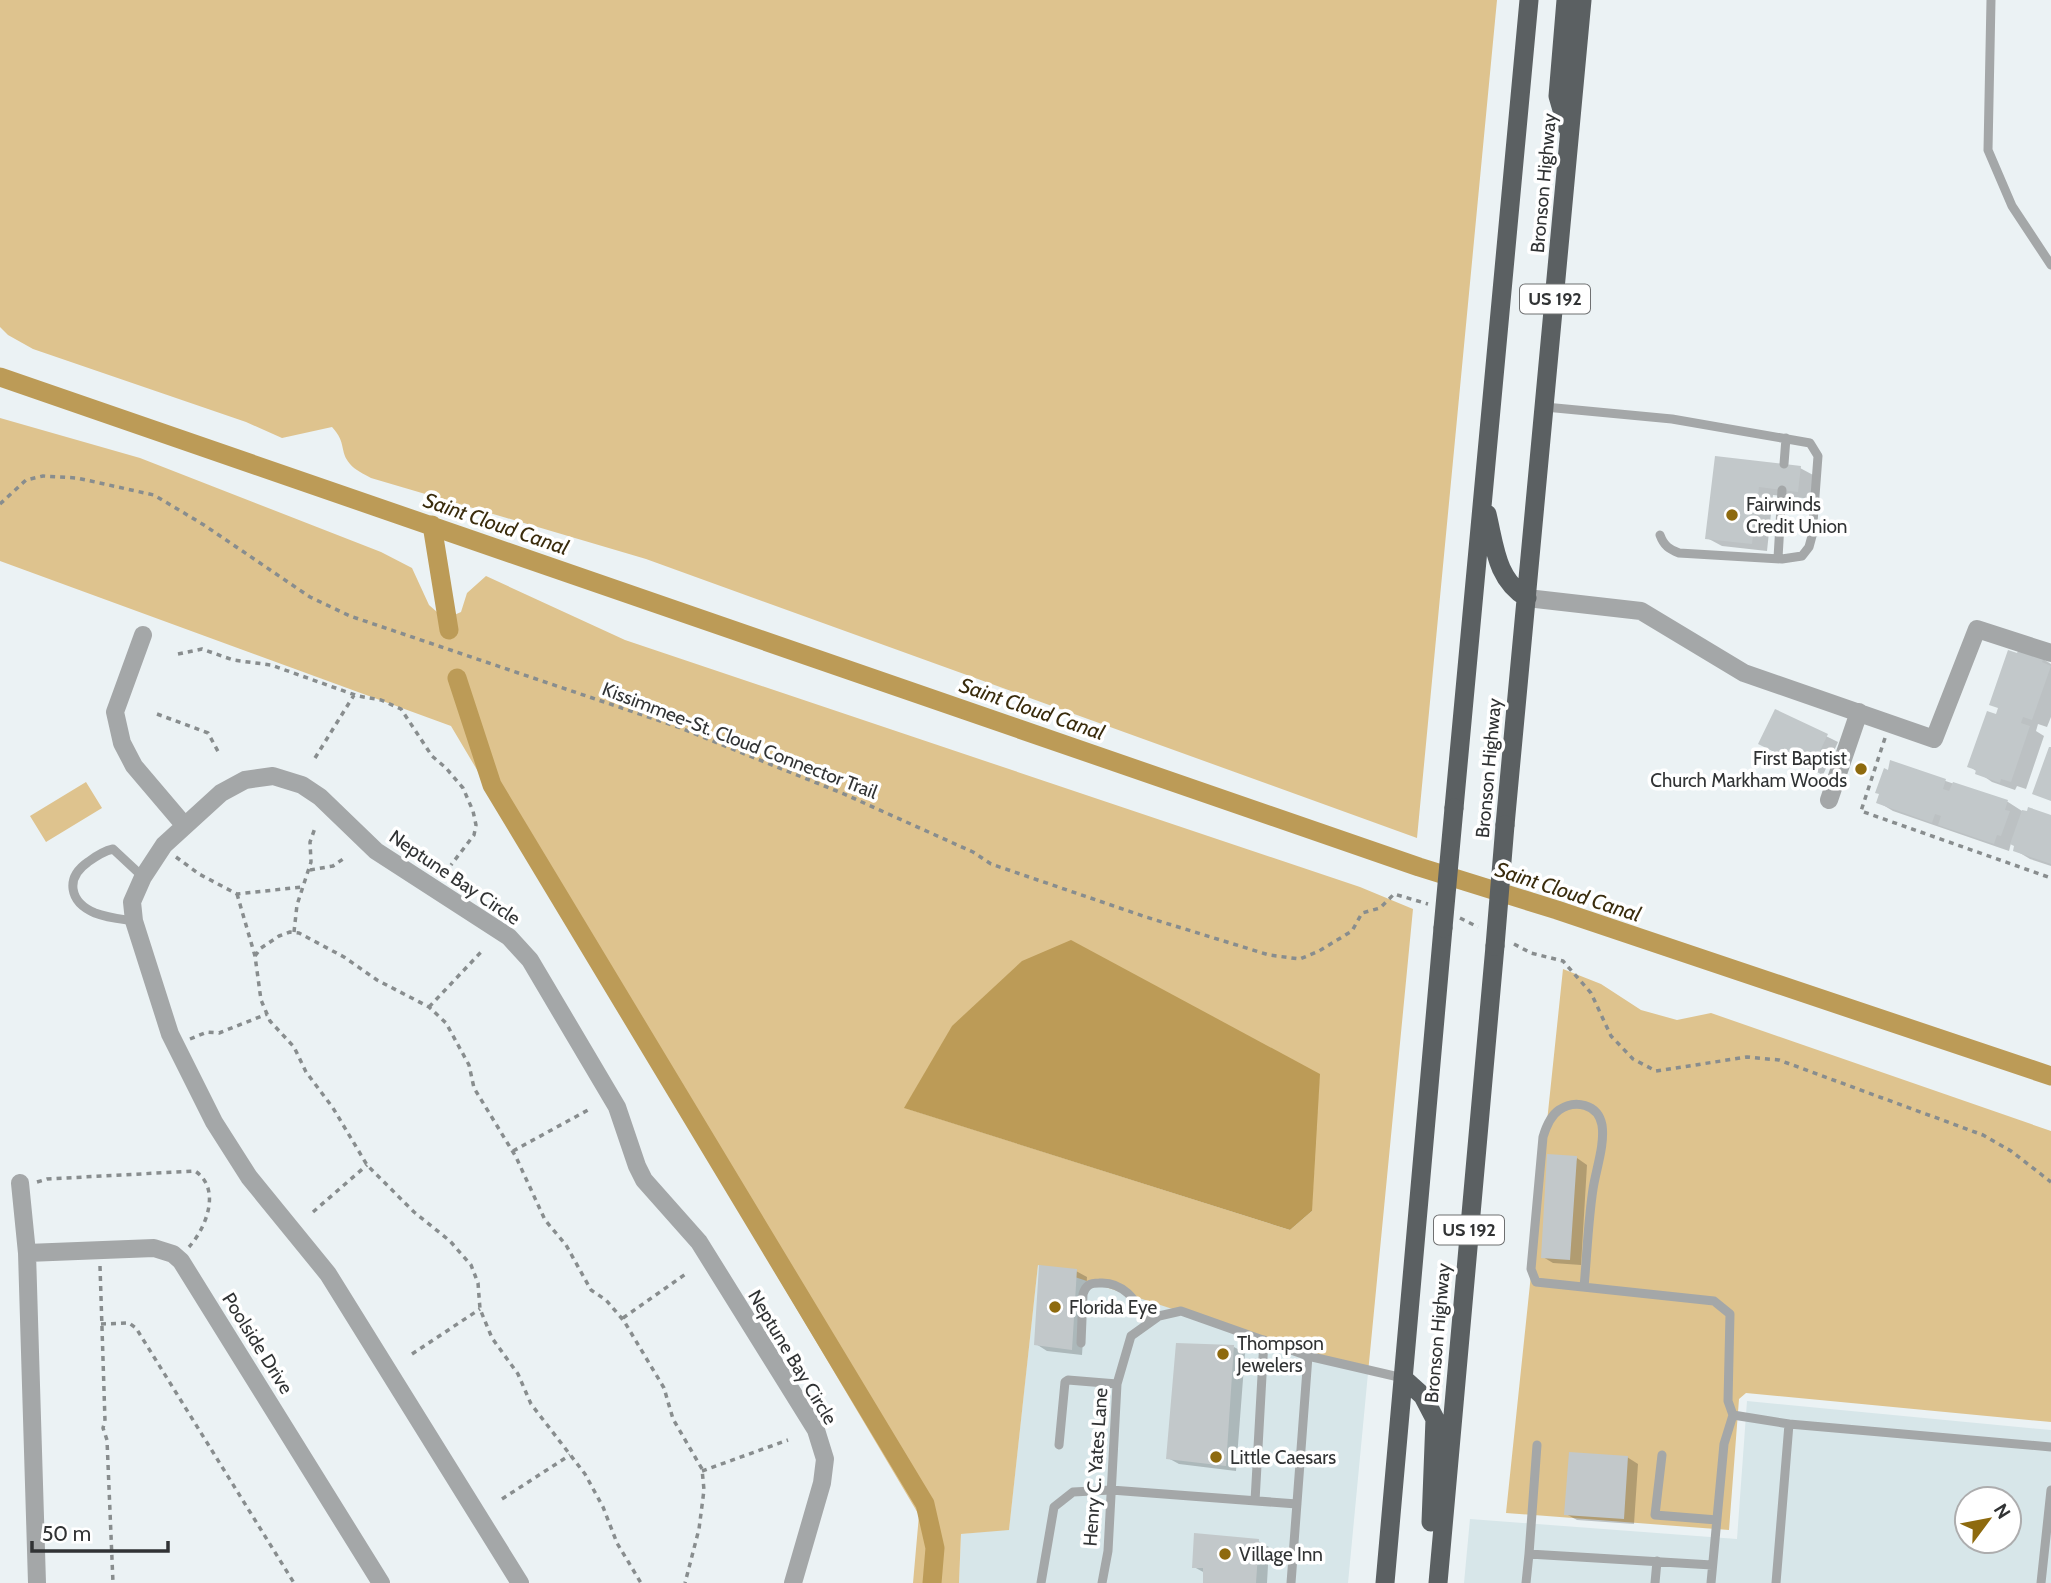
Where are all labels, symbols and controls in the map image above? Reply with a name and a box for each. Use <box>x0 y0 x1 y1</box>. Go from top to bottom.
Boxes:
street label: Bronson Highway <box>1526 112 1561 254</box>
road number: US 192 <box>1520 284 1590 314</box>
water label: Saint Cloud Canal <box>420 487 572 560</box>
place label: Fairwinds Credit Union <box>1746 493 1847 538</box>
marker: Fairwinds Credit Union <box>1724 507 1740 523</box>
water label: Saint Cloud Canal <box>956 672 1108 745</box>
street label: Kissimmee-St. Cloud Connector Trail <box>599 677 881 804</box>
street label: Bronson Highway <box>1471 697 1506 839</box>
place label: First Baptist Church Markham Woods <box>1650 747 1848 792</box>
marker: First Baptist Church Markham Woods <box>1853 761 1869 777</box>
street label: Neptune Bay Circle <box>385 825 525 930</box>
water label: Saint Cloud Canal <box>1492 856 1644 927</box>
road number: US 192 <box>1434 1216 1504 1245</box>
street label: Bronson Highway <box>1420 1262 1455 1404</box>
street label: Neptune Bay Circle <box>743 1286 842 1429</box>
street label: Poolside Drive <box>217 1288 298 1398</box>
place label: Florida Eye <box>1069 1296 1157 1319</box>
marker: Florida Eye <box>1047 1299 1063 1315</box>
place label: Thompson Jewelers <box>1236 1332 1324 1377</box>
marker: Thompson Jewelers <box>1215 1346 1231 1362</box>
street label: Henry C. Yates Lane <box>1078 1387 1113 1547</box>
place label: Little Caesars <box>1230 1446 1336 1469</box>
marker: Little Caesars <box>1208 1449 1224 1465</box>
north arrow <box>1953 1485 2023 1555</box>
text: N <box>1989 1499 2015 1523</box>
scale bar <box>32 1510 168 1554</box>
text: 50 m <box>42 1521 91 1546</box>
place label: Village Inn <box>1239 1543 1323 1566</box>
marker: Village Inn <box>1217 1546 1233 1562</box>

